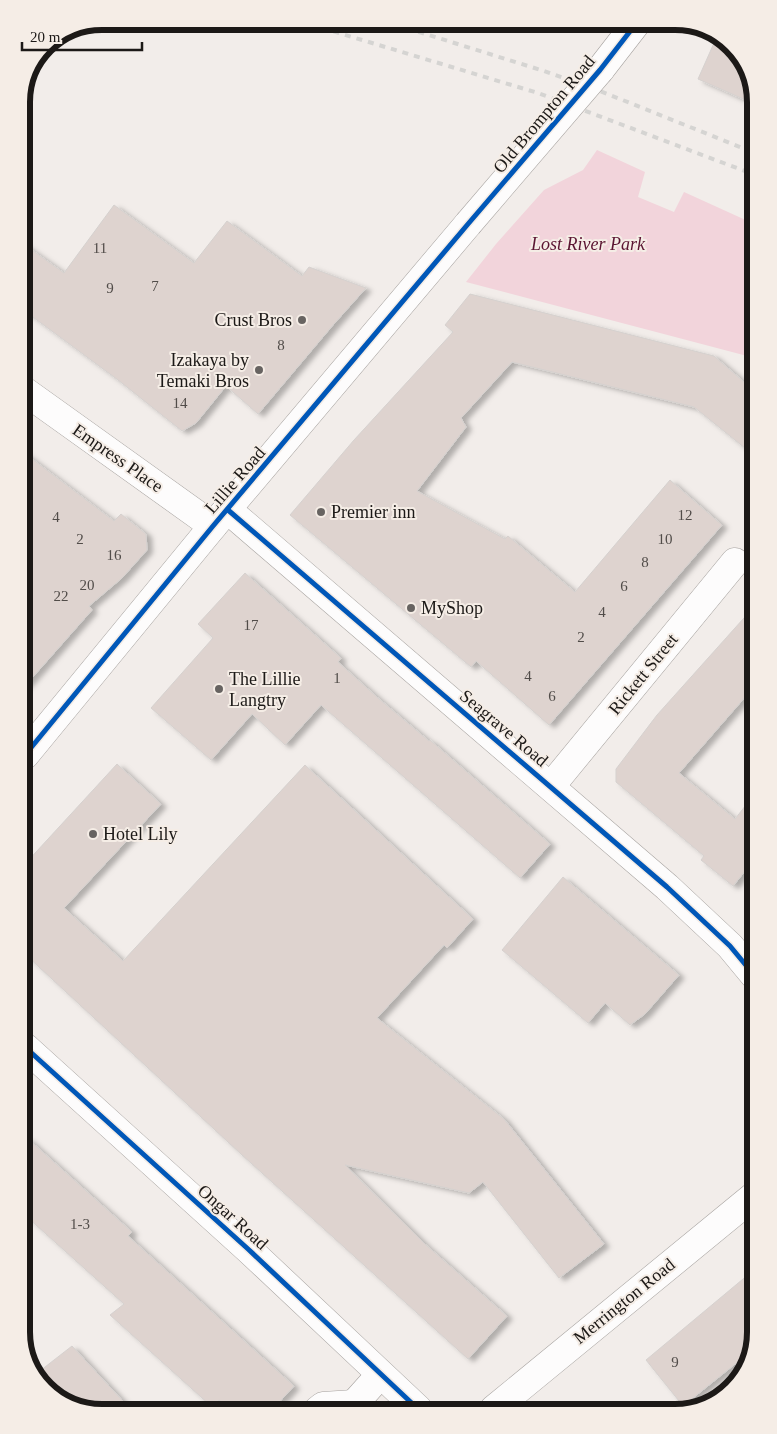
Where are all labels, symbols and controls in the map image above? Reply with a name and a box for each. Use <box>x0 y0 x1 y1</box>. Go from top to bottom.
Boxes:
scale bar <box>22 20 142 52</box>
text: 20 m <box>30 29 61 45</box>
street label: Old Brompton Road <box>489 51 599 177</box>
park label: Lost River Park <box>530 234 646 254</box>
house number: 11 <box>93 240 107 256</box>
house number: 7 <box>151 278 159 294</box>
house number: 9 <box>106 280 114 296</box>
place label: Crust Bros <box>214 310 292 330</box>
marker: Crust Bros <box>296 314 308 326</box>
house number: 8 <box>277 337 285 353</box>
place label: Izakaya by Temaki Bros <box>157 350 249 391</box>
marker: Izakaya by Temaki Bros <box>253 364 265 376</box>
house number: 14 <box>173 395 188 411</box>
street label: Empress Place <box>69 420 167 496</box>
street label: Lillie Road <box>201 443 269 517</box>
place label: Premier inn <box>331 502 415 522</box>
marker: Premier inn <box>315 506 327 518</box>
house number: 12 <box>678 507 693 523</box>
house number: 4 <box>52 509 60 525</box>
house number: 2 <box>76 531 84 547</box>
house number: 10 <box>658 531 673 547</box>
house number: 16 <box>107 547 122 563</box>
house number: 8 <box>641 554 649 570</box>
house number: 20 <box>80 577 95 593</box>
house number: 6 <box>620 578 628 594</box>
house number: 22 <box>54 588 69 604</box>
place label: MyShop <box>421 598 483 618</box>
marker: MyShop <box>405 602 417 614</box>
house number: 4 <box>598 604 606 620</box>
house number: 17 <box>244 617 259 633</box>
house number: 2 <box>577 629 585 645</box>
street label: Rickett Street <box>604 629 682 719</box>
house number: 4 <box>524 668 532 684</box>
place label: The Lillie Langtry <box>229 669 300 710</box>
house number: 1 <box>333 670 341 686</box>
marker: The Lillie Langtry <box>213 683 225 695</box>
street label: Seagrave Road <box>456 685 552 771</box>
house number: 6 <box>548 688 556 704</box>
place label: Hotel Lily <box>103 824 178 844</box>
marker: Hotel Lily <box>87 828 99 840</box>
street label: Ongar Road <box>194 1180 272 1254</box>
house number: 1-3 <box>70 1216 90 1232</box>
street label: Merrington Road <box>569 1254 679 1348</box>
house number: 9 <box>671 1354 679 1370</box>

